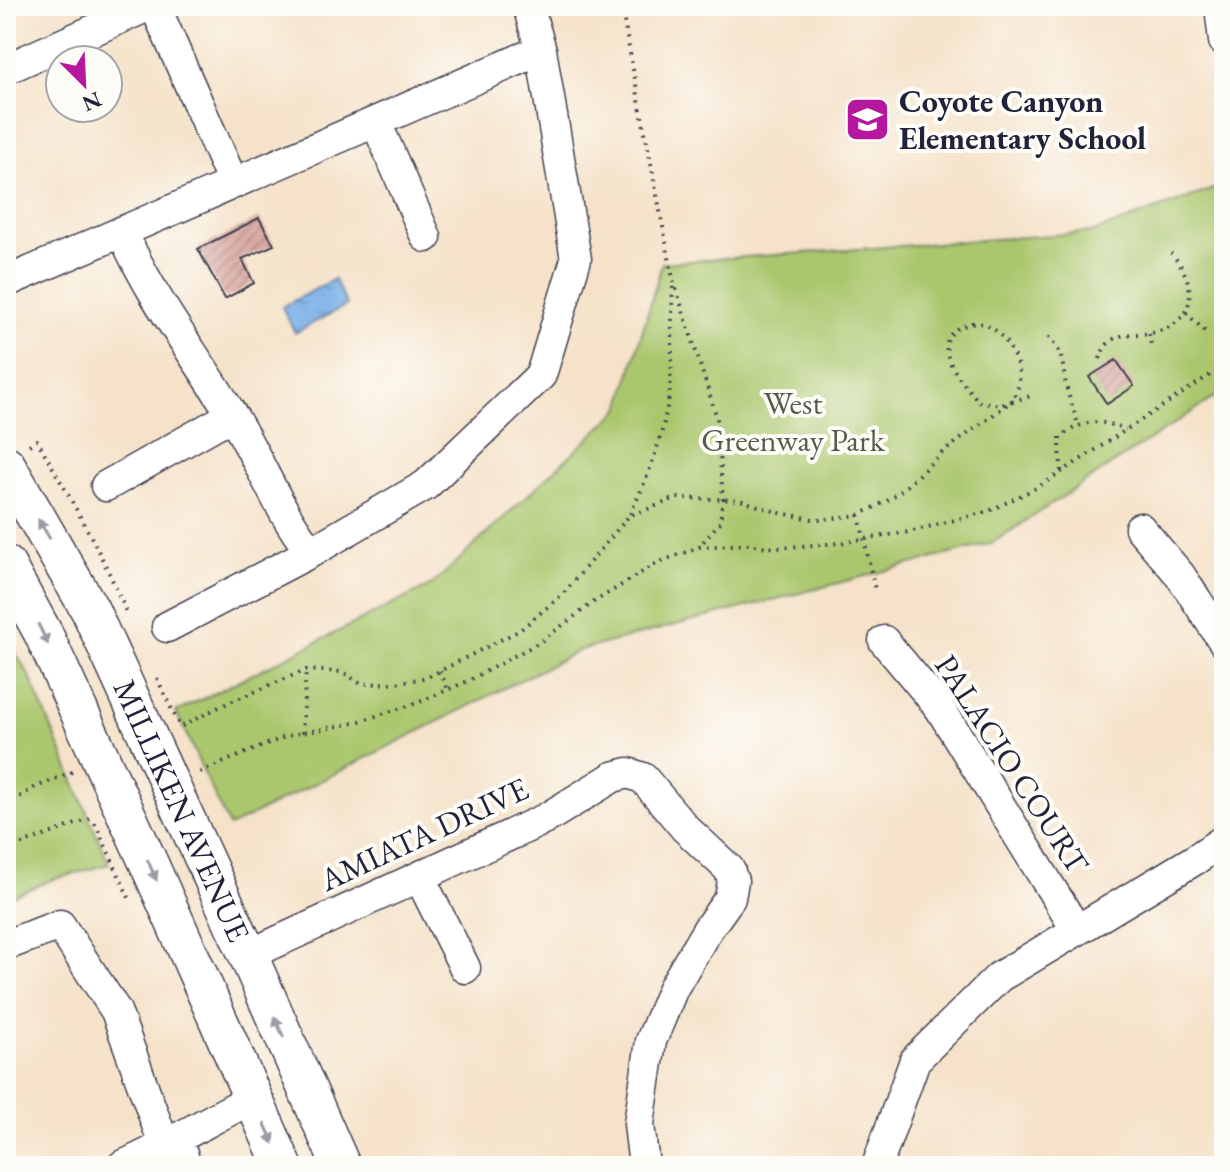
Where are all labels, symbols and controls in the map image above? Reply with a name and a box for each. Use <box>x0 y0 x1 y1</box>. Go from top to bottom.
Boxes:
north arrow <box>44 44 124 124</box>
place label: Coyote Canyon Elementary School <box>899 80 1146 159</box>
text: N <box>78 85 106 119</box>
school or university icon: Coyote Canyon Elementary School <box>844 95 892 143</box>
park label: West Greenway Park <box>701 382 886 461</box>
one-way arrow <box>37 518 51 540</box>
one-way arrow <box>36 623 50 646</box>
street label: PALACIO COURT <box>925 646 1099 882</box>
street label: MILLIKEN AVENUE <box>104 673 260 948</box>
street label: AMIATA DRIVE <box>312 767 535 901</box>
one-way arrow <box>145 858 159 882</box>
one-way arrow <box>273 1015 286 1039</box>
one-way arrow <box>262 1122 275 1145</box>

